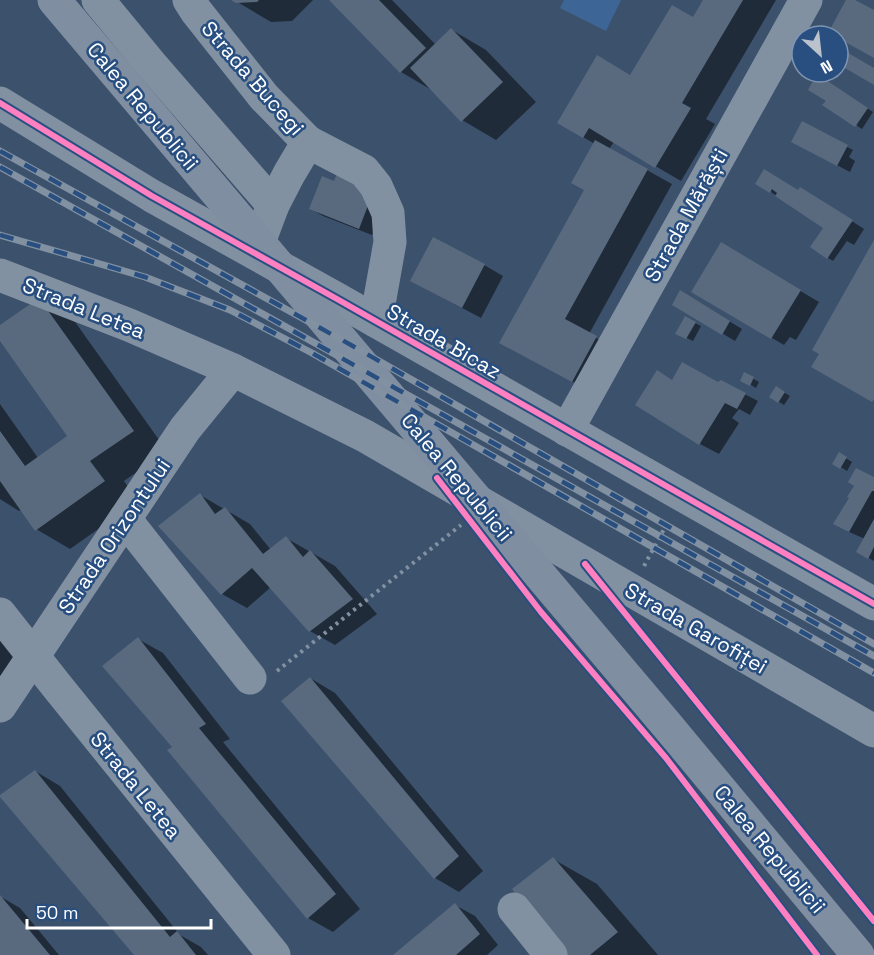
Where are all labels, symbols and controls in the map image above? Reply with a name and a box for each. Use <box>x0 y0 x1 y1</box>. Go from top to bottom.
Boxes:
street label: Strada Bucegi <box>196 15 310 141</box>
north arrow <box>790 24 850 84</box>
street label: Calea Republicii <box>81 36 205 176</box>
text: N <box>817 55 836 79</box>
street label: Strada Mărăști <box>638 144 734 286</box>
street label: Strada Letea <box>19 271 149 345</box>
street label: Strada Bicaz <box>382 297 506 385</box>
street label: Calea Republicii <box>395 407 519 547</box>
street label: Strada Orizontului <box>52 453 176 619</box>
street label: Strada Garofiței <box>620 576 772 680</box>
street label: Strada Letea <box>85 726 187 844</box>
street label: Calea Republicii <box>708 779 832 919</box>
scale bar <box>27 892 212 930</box>
text: 50 m <box>36 901 78 924</box>

